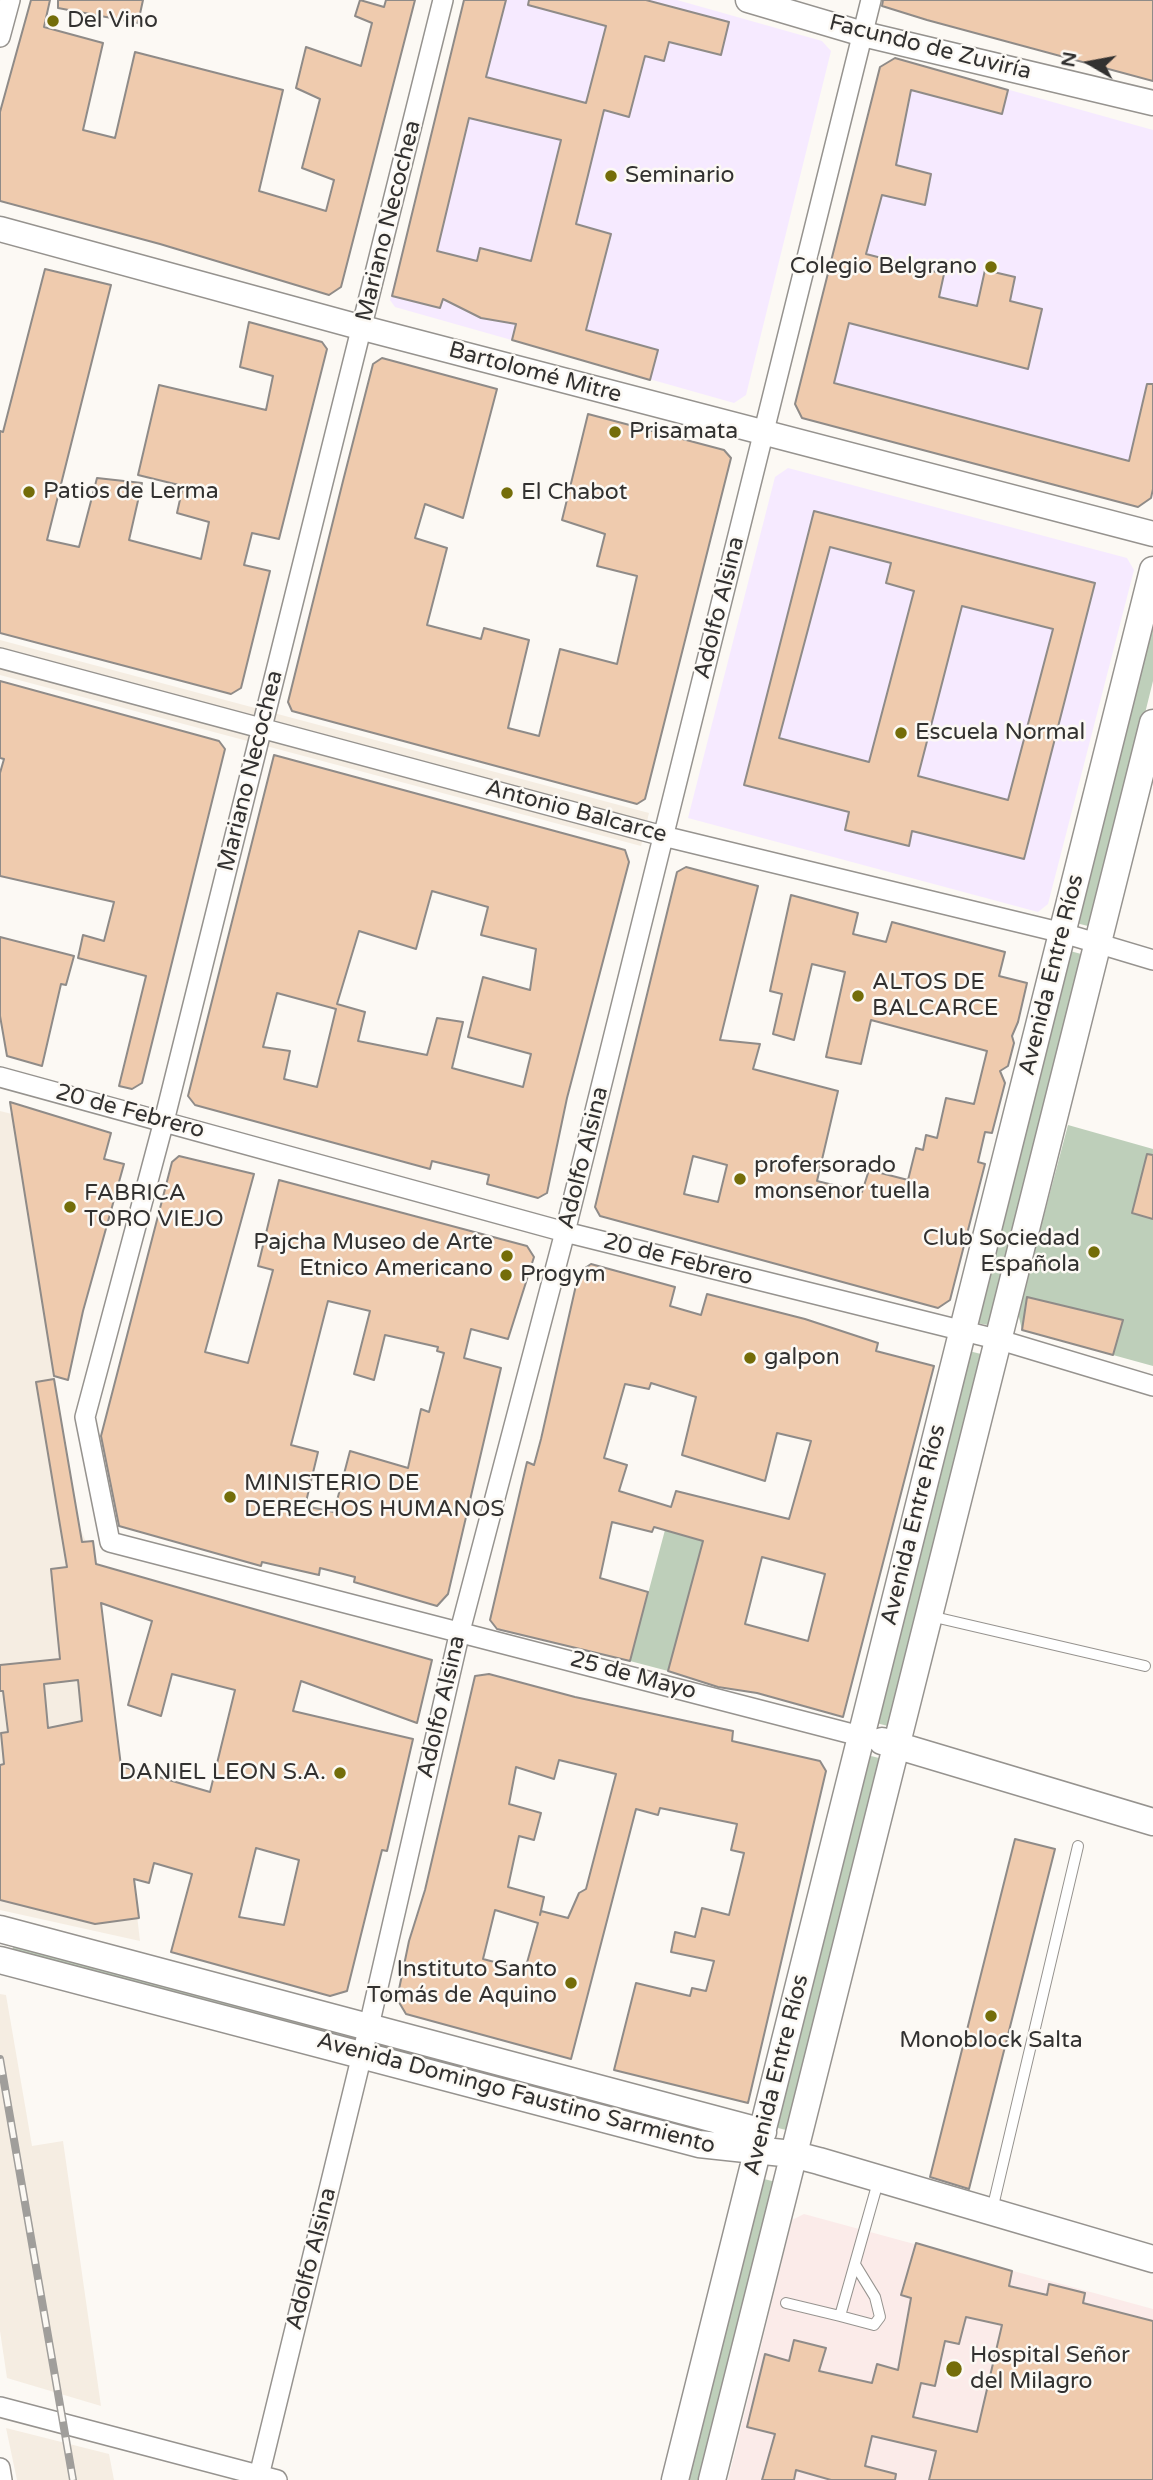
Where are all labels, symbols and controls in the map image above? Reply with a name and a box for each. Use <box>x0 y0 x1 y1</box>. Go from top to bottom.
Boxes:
place label: Del Vino <box>67 7 158 35</box>
street label: Facundo de Zuviría <box>826 10 1034 86</box>
marker: Del Vino <box>45 13 61 29</box>
north arrow <box>1055 28 1125 98</box>
text: N <box>1057 50 1081 69</box>
street label: Mariano Necochea <box>351 118 427 324</box>
place label: Seminario <box>625 162 734 190</box>
marker: Seminario <box>603 168 619 184</box>
place label: Colegio Belgrano <box>790 253 977 281</box>
marker: Colegio Belgrano <box>983 259 999 275</box>
street label: Bartolomé Mitre <box>445 337 625 409</box>
place label: Prisamata <box>629 418 738 446</box>
marker: Prisamata <box>607 424 623 440</box>
place label: Patios de Lerma <box>43 478 219 506</box>
place label: El Chabot <box>521 479 627 507</box>
marker: Patios de Lerma <box>21 484 37 500</box>
marker: El Chabot <box>499 485 515 501</box>
street label: Adolfo Alsina <box>689 534 751 682</box>
street label: Mariano Necochea <box>213 668 289 874</box>
place label: Escuela Normal <box>915 719 1085 747</box>
marker: Escuela Normal <box>893 725 909 741</box>
street label: Antonio Balcarce <box>482 775 670 849</box>
street label: Avenida Entre Ríos <box>1014 872 1090 1078</box>
place label: ALTOS DE BALCARCE <box>872 969 999 1023</box>
marker: ALTOS DE BALCARCE <box>850 988 866 1004</box>
street label: 20 de Febrero <box>53 1079 207 1145</box>
street label: Adolfo Alsina <box>553 1084 615 1232</box>
place label: profersorado monsenor tuella <box>754 1152 930 1206</box>
marker: profersorado monsenor tuella <box>732 1171 748 1187</box>
place label: FABRICA TORO VIEJO <box>84 1180 224 1234</box>
marker: FABRICA TORO VIEJO <box>62 1199 78 1215</box>
place label: Club Sociedad Española <box>923 1225 1080 1279</box>
street label: 20 de Febrero <box>600 1228 756 1292</box>
place label: Pajcha Museo de Arte Etnico Americano <box>253 1229 493 1283</box>
marker: Club Sociedad Española <box>1086 1244 1102 1260</box>
marker: Pajcha Museo de Arte Etnico Americano <box>499 1248 515 1264</box>
place label: Progym <box>520 1261 606 1289</box>
marker: Progym <box>498 1267 514 1283</box>
place label: galpon <box>764 1344 840 1372</box>
marker: galpon <box>742 1350 758 1366</box>
street label: Avenida Entre Ríos <box>876 1422 952 1628</box>
place label: MINISTERIO DE DERECHOS HUMANOS <box>244 1470 504 1524</box>
marker: MINISTERIO DE DERECHOS HUMANOS <box>222 1489 238 1505</box>
street label: Adolfo Alsina <box>412 1633 472 1781</box>
street label: 25 de Mayo <box>567 1646 699 1706</box>
place label: DANIEL LEON S.A. <box>119 1759 326 1787</box>
marker: DANIEL LEON S.A. <box>332 1765 348 1781</box>
place label: Instituto Santo Tomás de Aquino <box>367 1956 557 2010</box>
street label: Avenida Entre Ríos <box>739 1972 815 2178</box>
marker: Instituto Santo Tomás de Aquino <box>563 1975 579 1991</box>
marker: Monoblock Salta <box>983 2008 999 2024</box>
street label: Avenida Domingo Faustino Sarmiento <box>314 2027 718 2161</box>
place label: Monoblock Salta <box>899 2027 1083 2055</box>
street label: Adolfo Alsina <box>281 2185 343 2333</box>
place label: Hospital Señor del Milagro <box>970 2342 1130 2396</box>
marker: Hospital Señor del Milagro <box>944 2359 964 2379</box>

